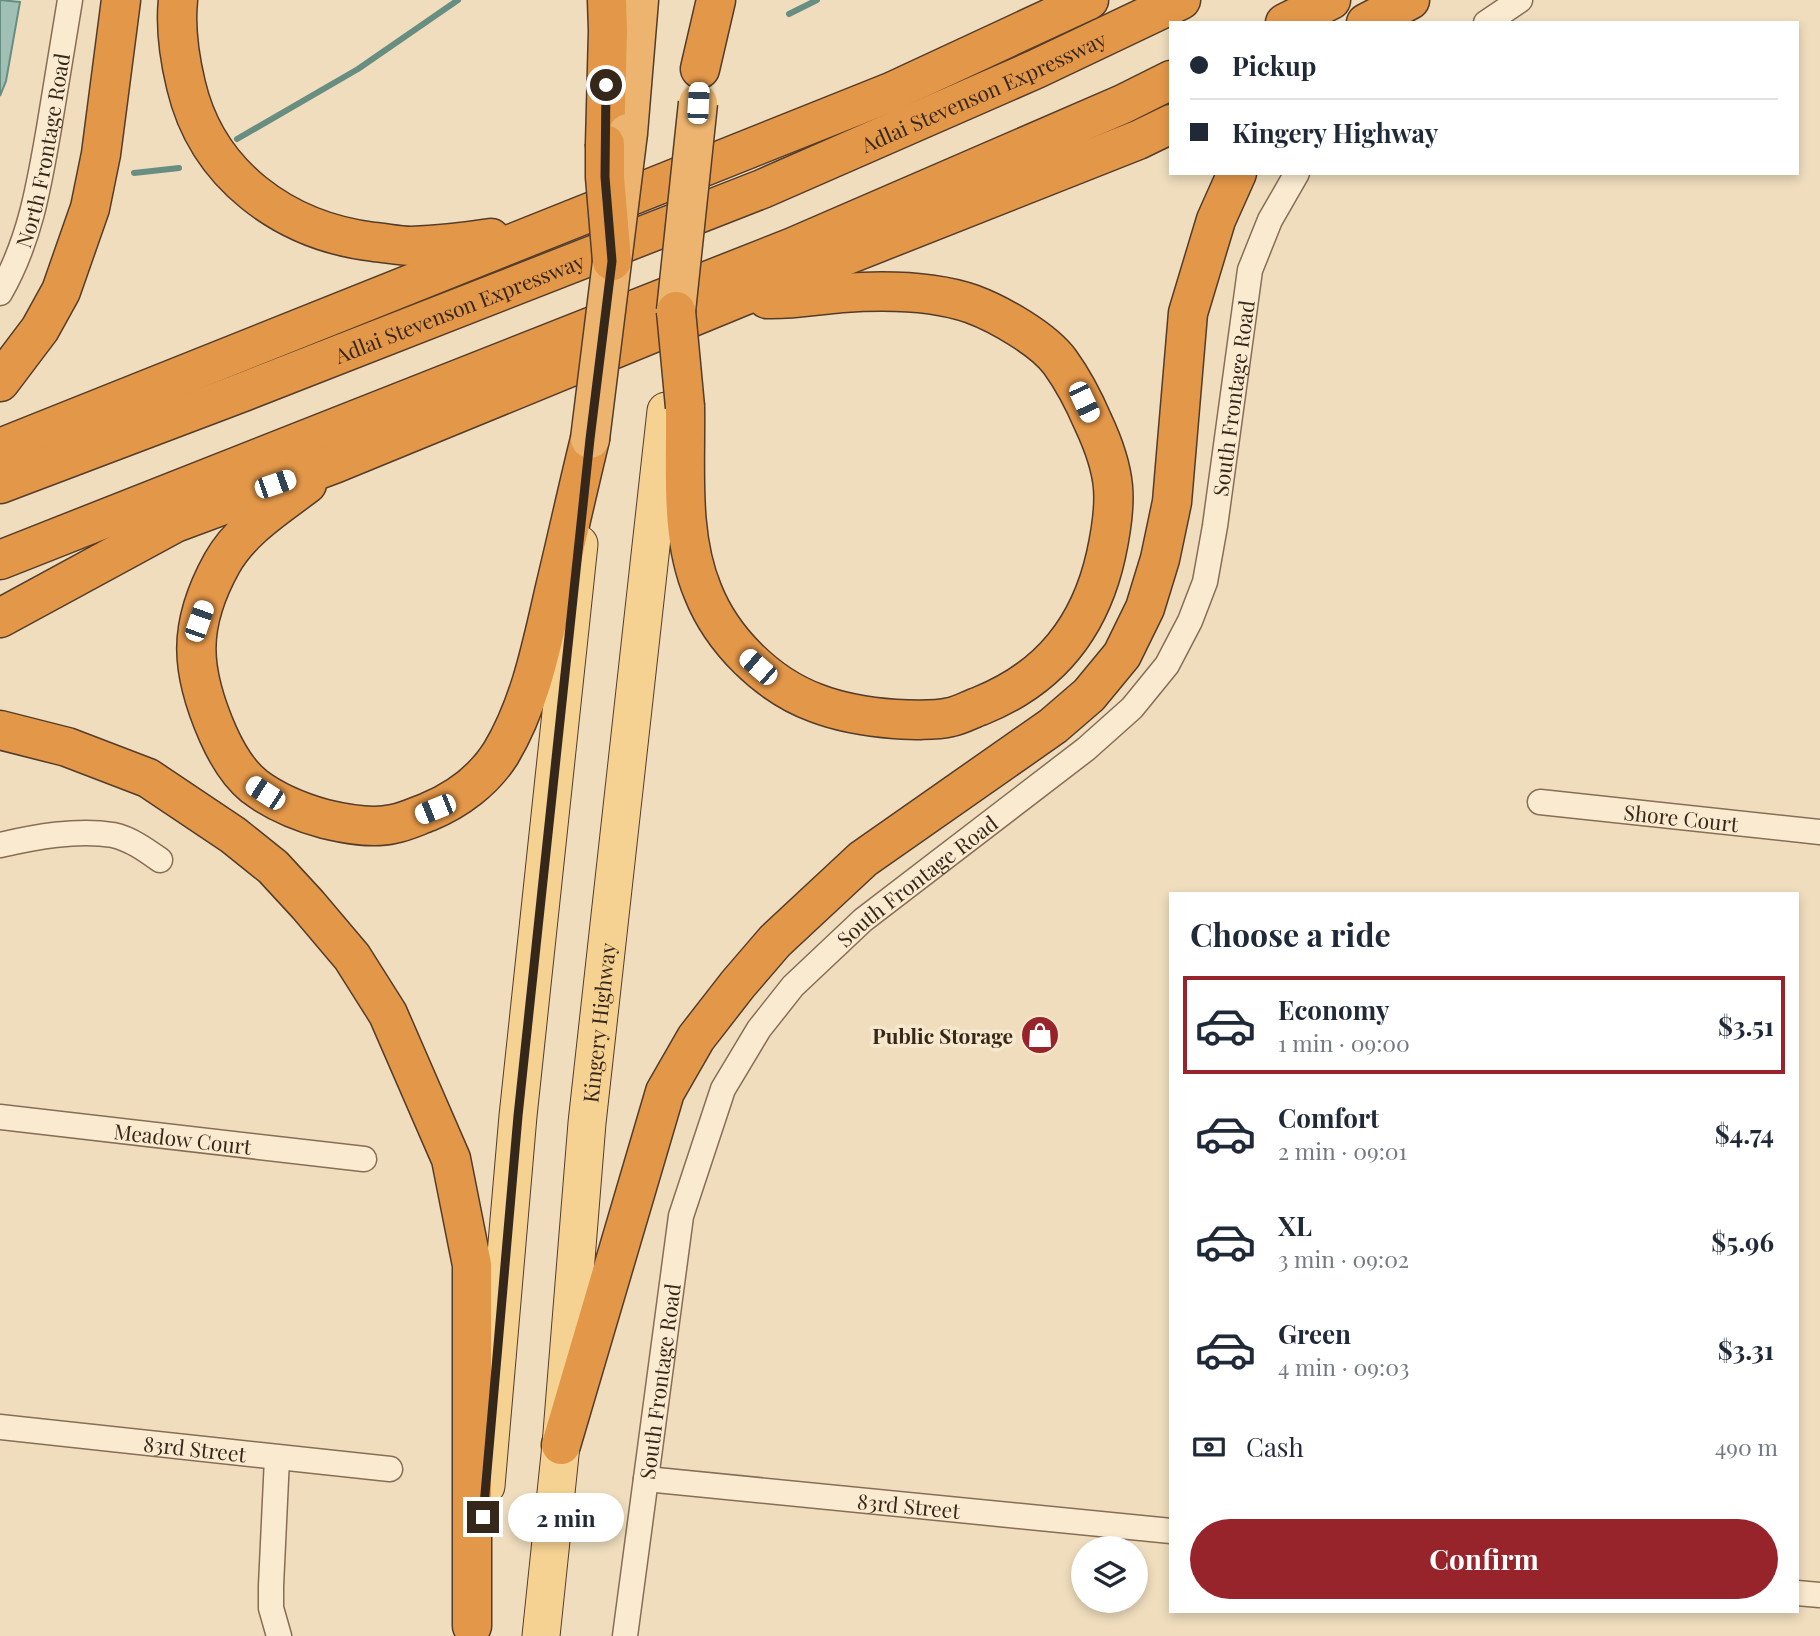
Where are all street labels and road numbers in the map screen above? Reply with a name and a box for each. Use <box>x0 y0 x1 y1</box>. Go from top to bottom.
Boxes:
street label: Adlai Stevenson Expressway <box>855 24 1111 159</box>
street label: North Frontage Road <box>8 51 75 251</box>
street label: Adlai Stevenson Expressway <box>329 246 588 369</box>
street label: South Frontage Road <box>1205 298 1260 498</box>
street label: Shore Court <box>1623 797 1740 837</box>
street label: South Frontage Road <box>830 808 1003 952</box>
street label: Kingery Highway <box>575 941 621 1104</box>
street label: Meadow Court <box>112 1116 254 1160</box>
street label: South Frontage Road <box>632 1282 686 1481</box>
street label: 83rd Street <box>142 1429 248 1467</box>
street label: 83rd Street <box>856 1486 962 1524</box>

